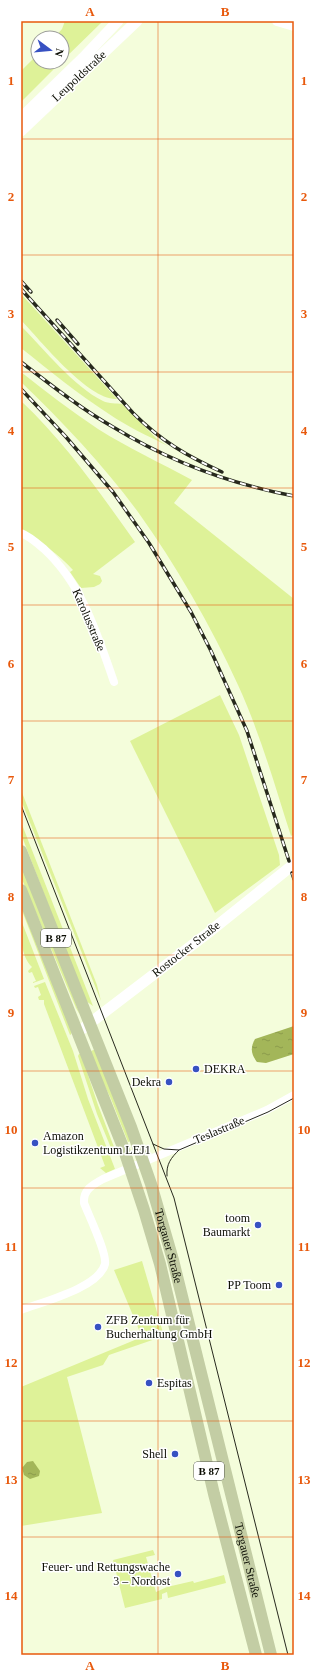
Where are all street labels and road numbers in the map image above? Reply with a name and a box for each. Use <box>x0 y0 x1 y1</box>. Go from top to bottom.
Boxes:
street label: Leupoldstraße <box>49 47 109 105</box>
street label: Karolusstraße <box>70 587 108 653</box>
street label: Rostocker Straße <box>149 918 223 980</box>
road number: B 87 <box>41 929 71 947</box>
street label: Teslastraße <box>191 1113 247 1147</box>
street label: Torgauer Straße <box>152 1207 185 1285</box>
road number: B 87 <box>194 1462 224 1480</box>
street label: Torgauer Straße <box>231 1521 264 1599</box>

